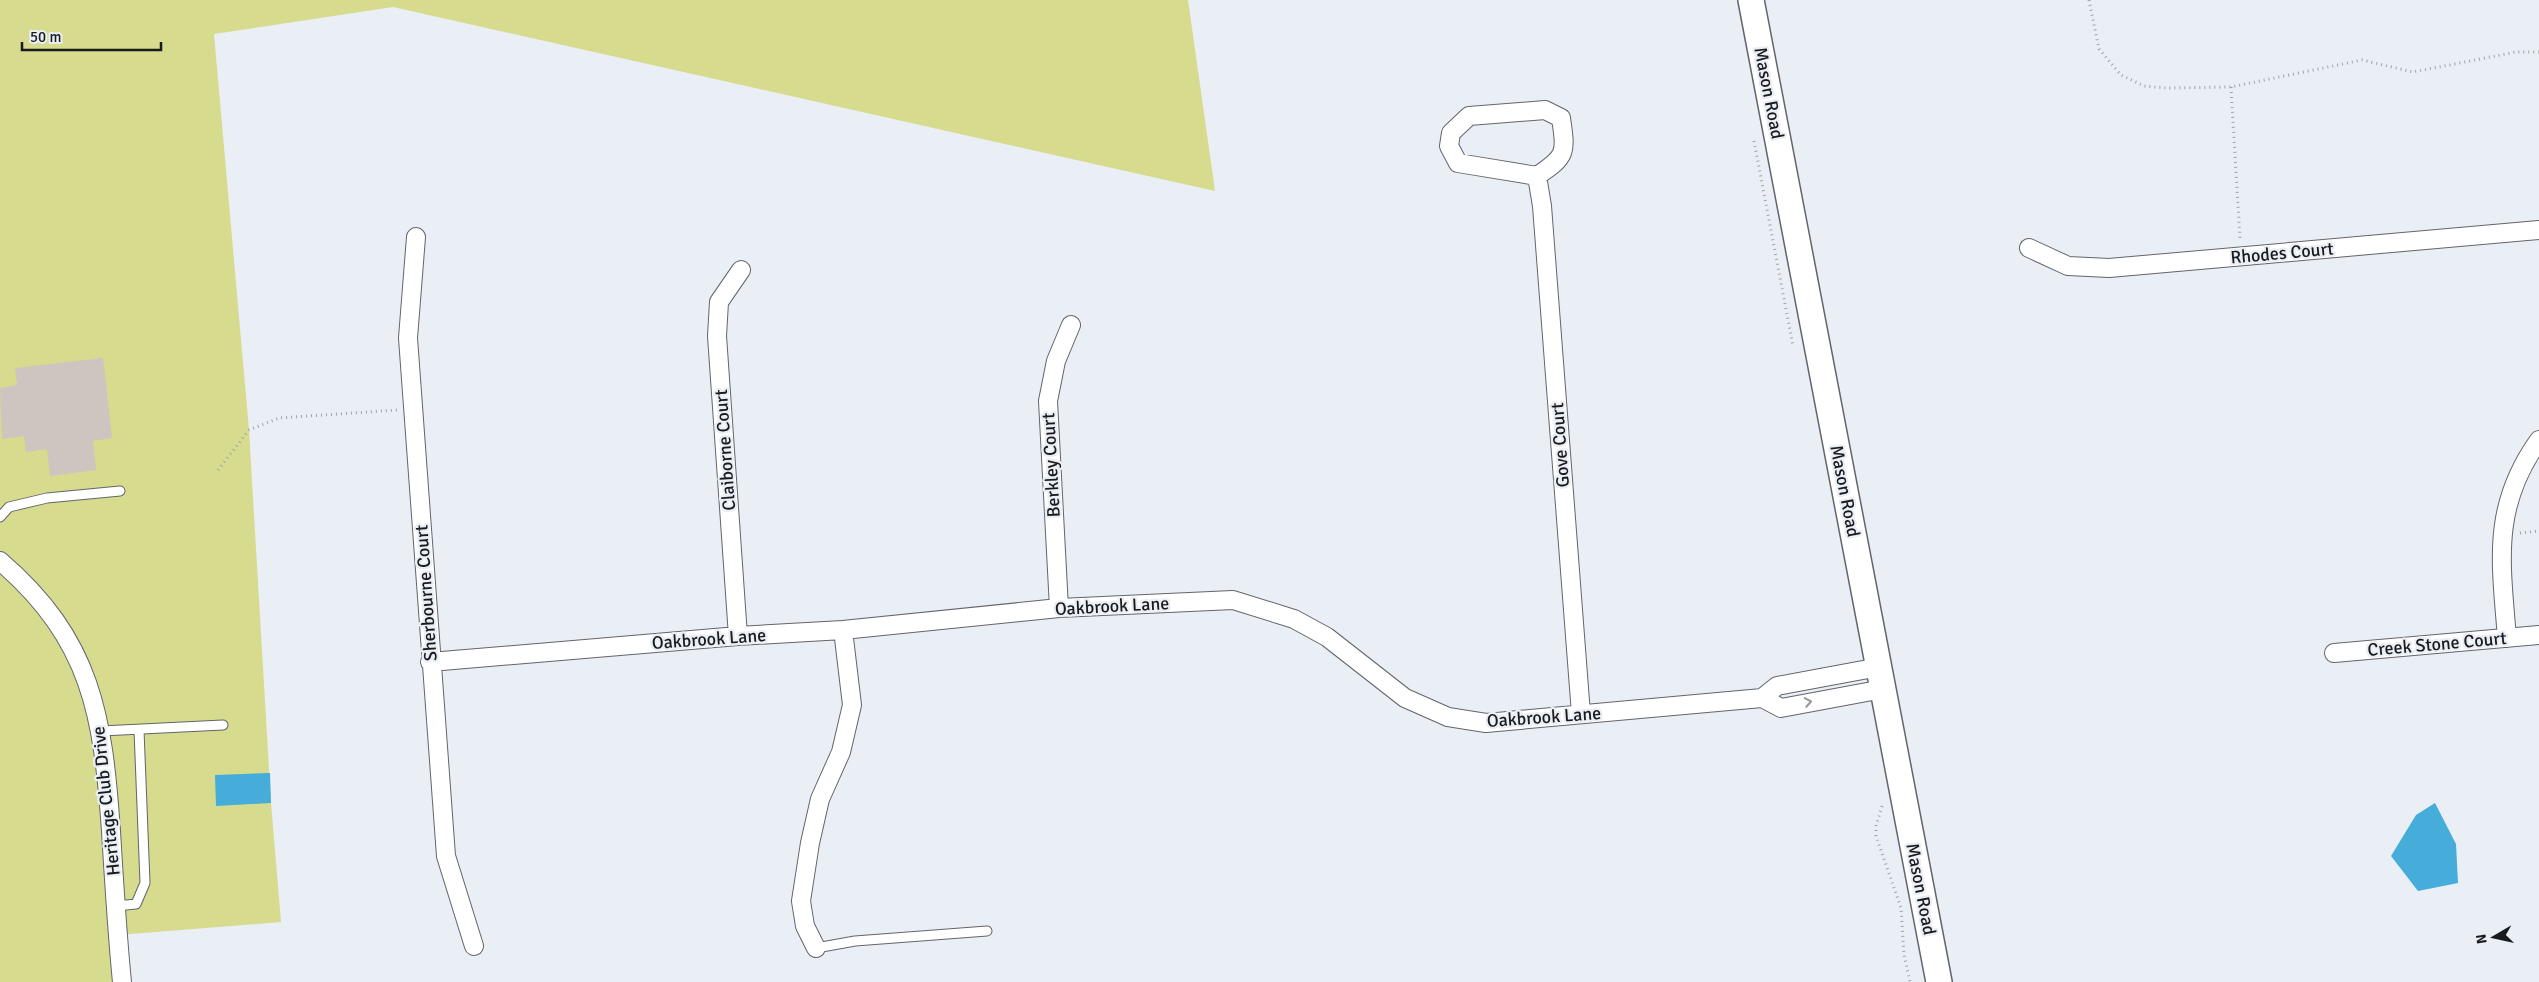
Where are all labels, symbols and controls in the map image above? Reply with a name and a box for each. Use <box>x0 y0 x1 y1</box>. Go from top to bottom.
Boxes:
scale bar <box>22 20 161 52</box>
text: 50 m <box>30 28 61 46</box>
street label: Mason Road <box>1749 45 1789 141</box>
street label: Rhodes Court <box>2229 238 2335 268</box>
street label: Claiborne Court <box>710 389 740 511</box>
street label: Gove Court <box>1546 402 1574 488</box>
street label: Berkley Court <box>1037 412 1065 518</box>
street label: Mason Road <box>1825 443 1865 539</box>
street label: Sherbourne Court <box>410 524 442 662</box>
street label: Oakbrook Lane <box>1054 592 1170 620</box>
street label: Oakbrook Lane <box>651 624 767 654</box>
street label: Creek Stone Court <box>2366 627 2508 661</box>
one-way arrow <box>1804 698 1813 708</box>
street label: Oakbrook Lane <box>1486 702 1602 732</box>
street label: Heritage Club Drive <box>87 725 125 877</box>
street label: Mason Road <box>1901 841 1941 937</box>
north arrow <box>2469 912 2519 962</box>
text: N <box>2472 933 2491 945</box>

